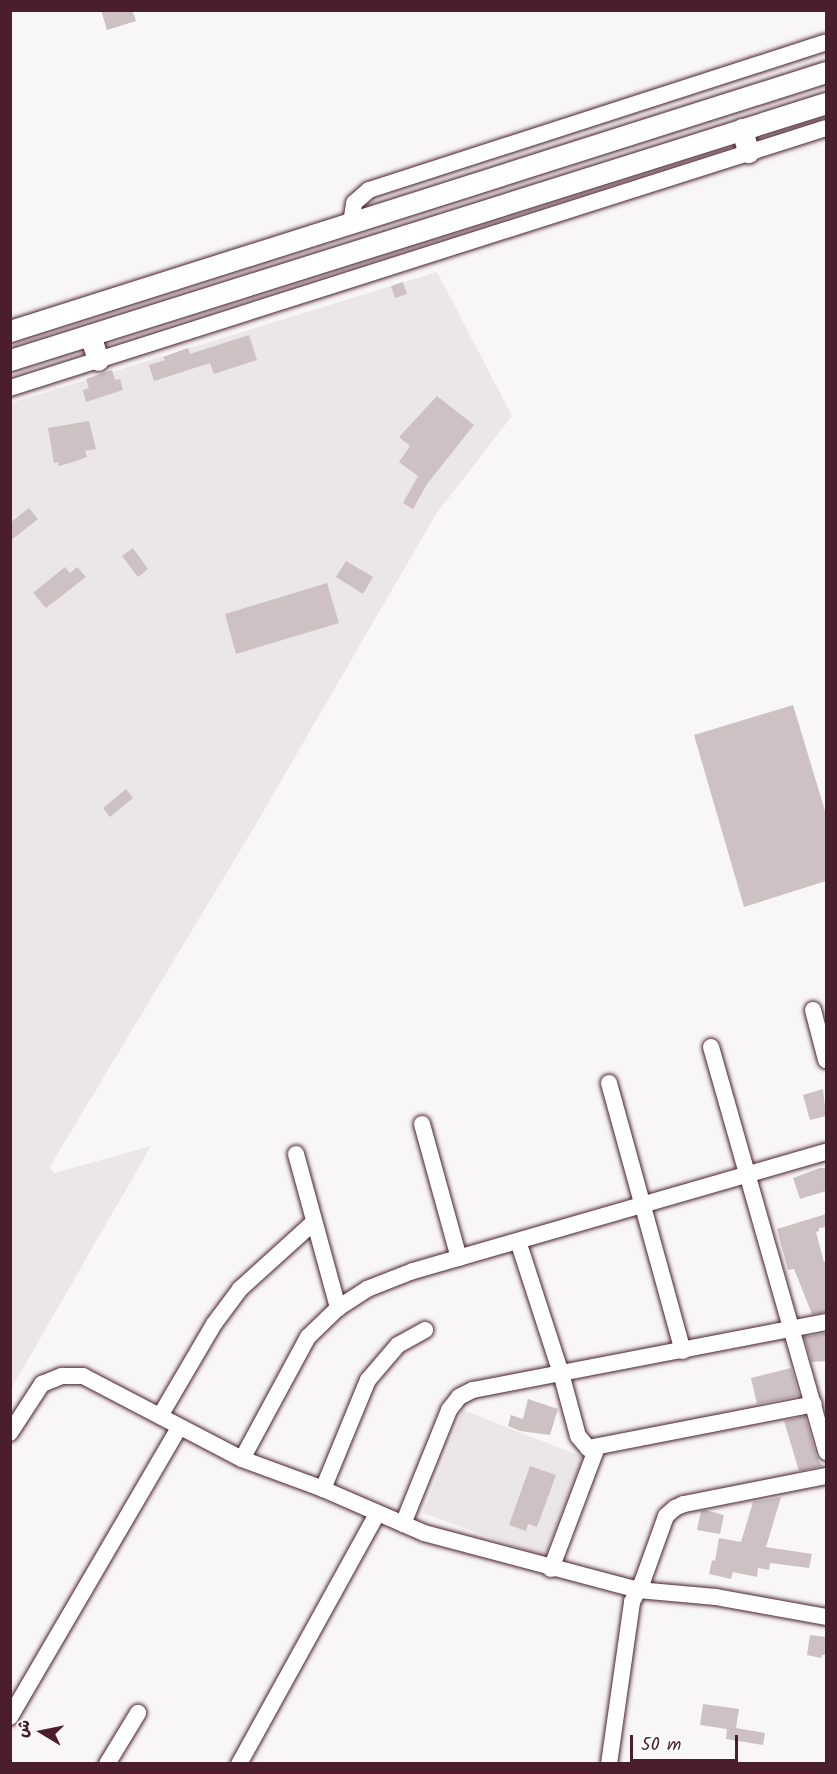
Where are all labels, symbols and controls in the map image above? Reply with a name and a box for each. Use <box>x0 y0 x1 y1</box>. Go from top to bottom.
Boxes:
north arrow <box>12 1702 72 1762</box>
text: ش <box>10 1718 38 1740</box>
scale bar <box>633 1723 741 1761</box>
text: 50 m <box>641 1731 681 1760</box>

